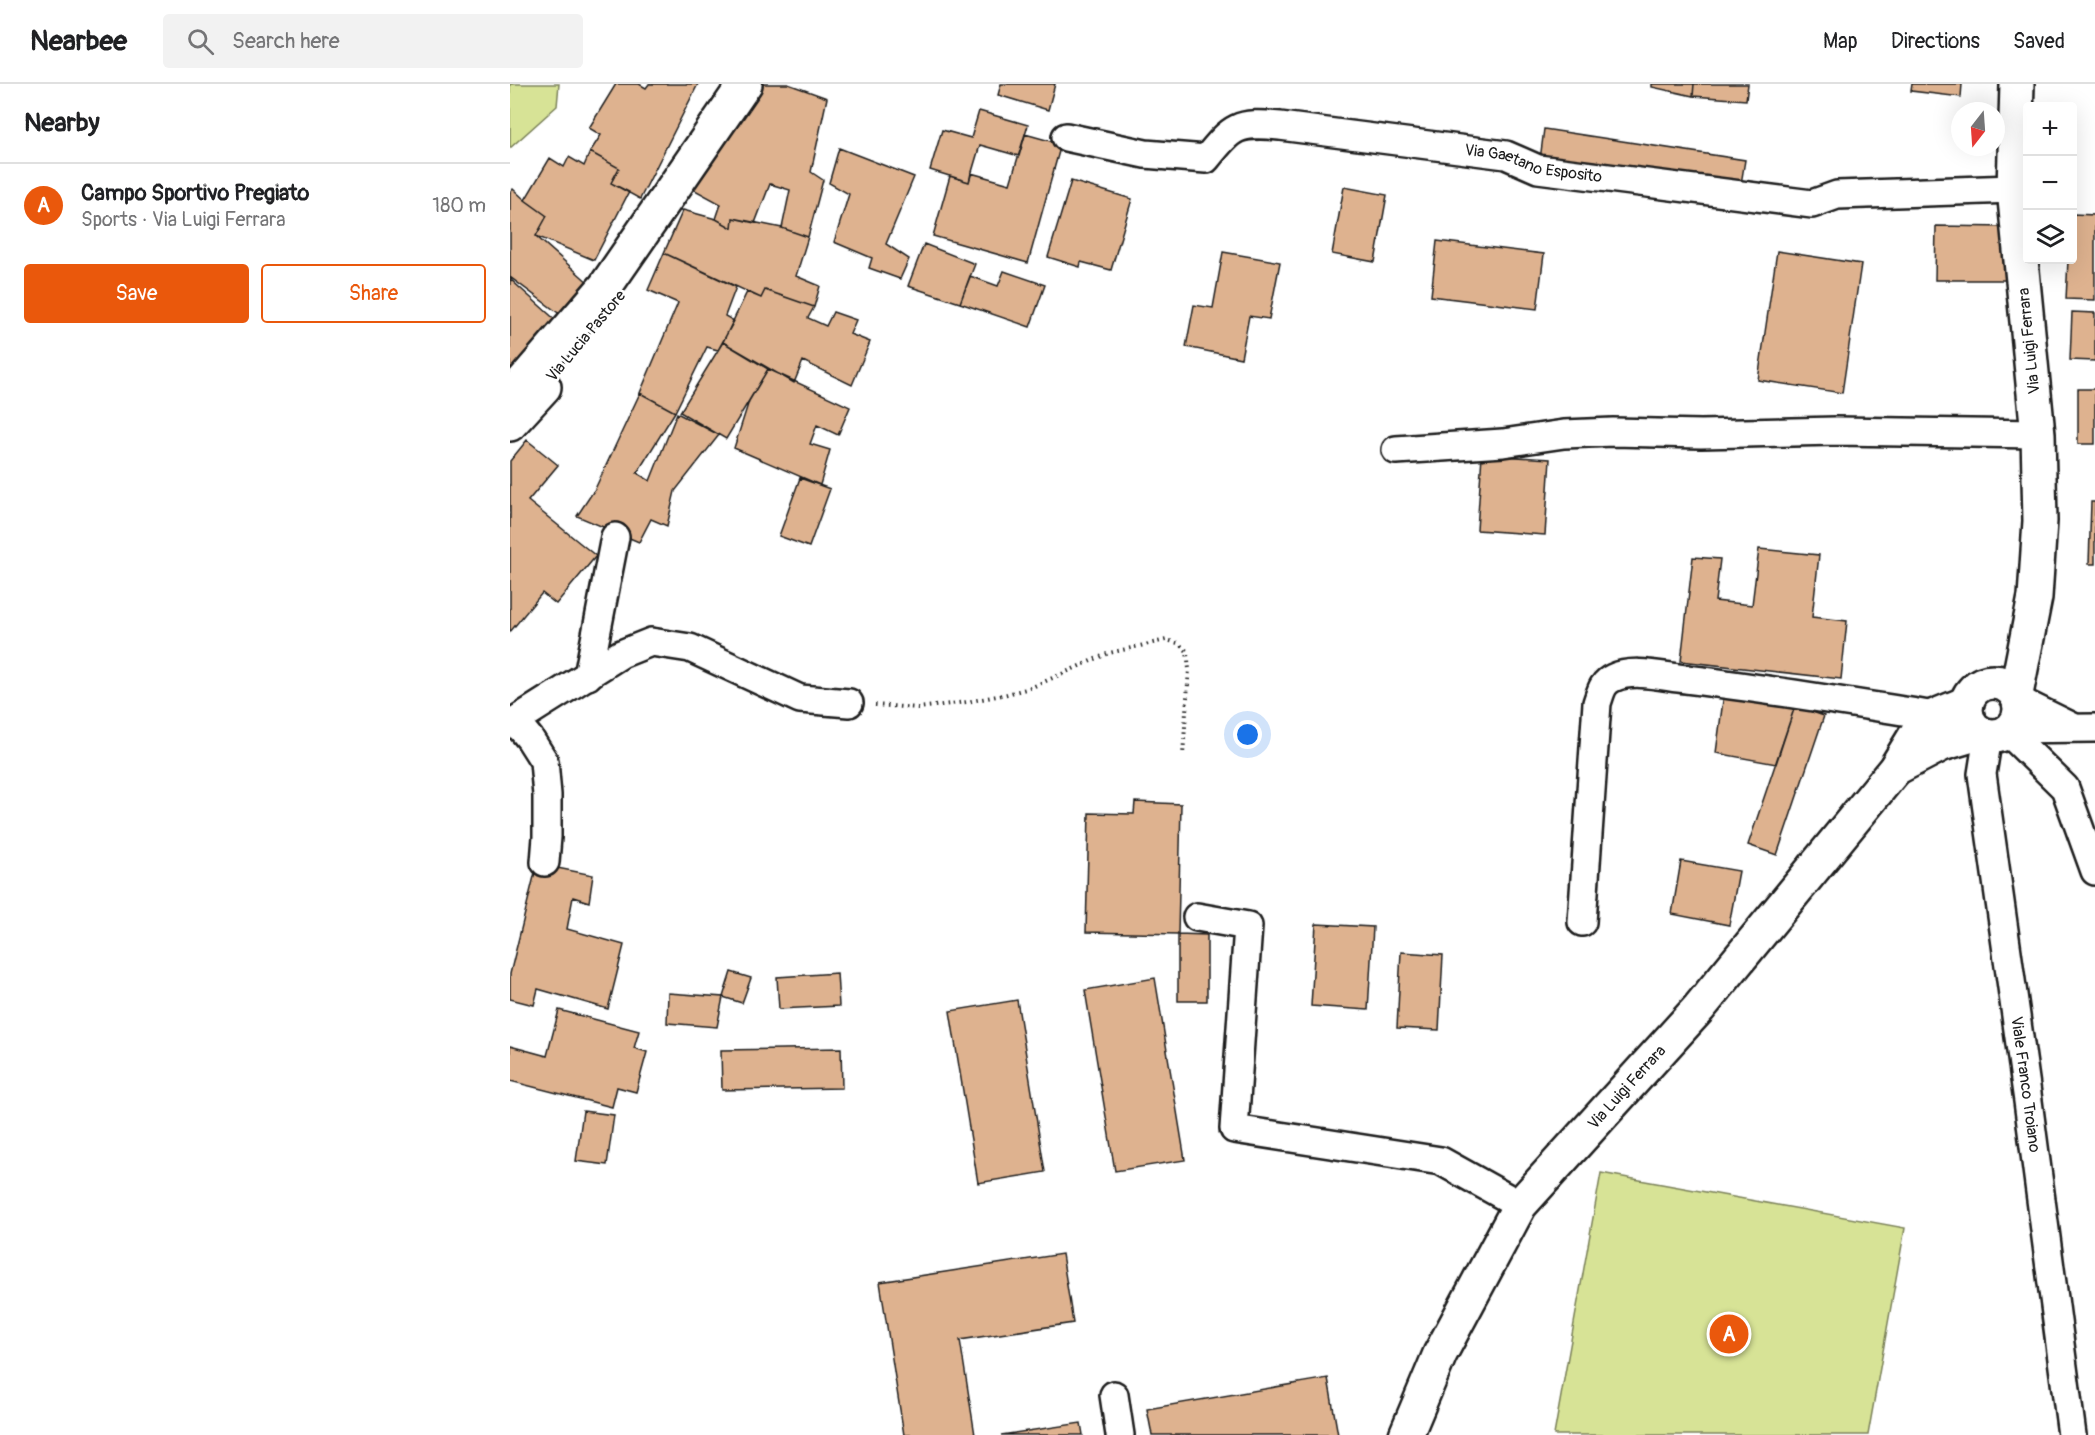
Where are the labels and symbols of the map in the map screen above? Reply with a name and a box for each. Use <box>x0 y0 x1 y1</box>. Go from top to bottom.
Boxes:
north arrow <box>1951 102 2005 156</box>
street label: Via Gaetano Esposito <box>1463 140 1604 187</box>
street label: Via Lucia Pastore <box>542 286 630 386</box>
street label: Via Luigi Ferrara <box>2013 287 2045 395</box>
your location <box>1233 720 1262 749</box>
street label: Viale Franco Troiano <box>2006 1015 2045 1154</box>
street label: Via Luigi Ferrara <box>1584 1041 1670 1134</box>
pin: A <box>1710 1312 1748 1356</box>

